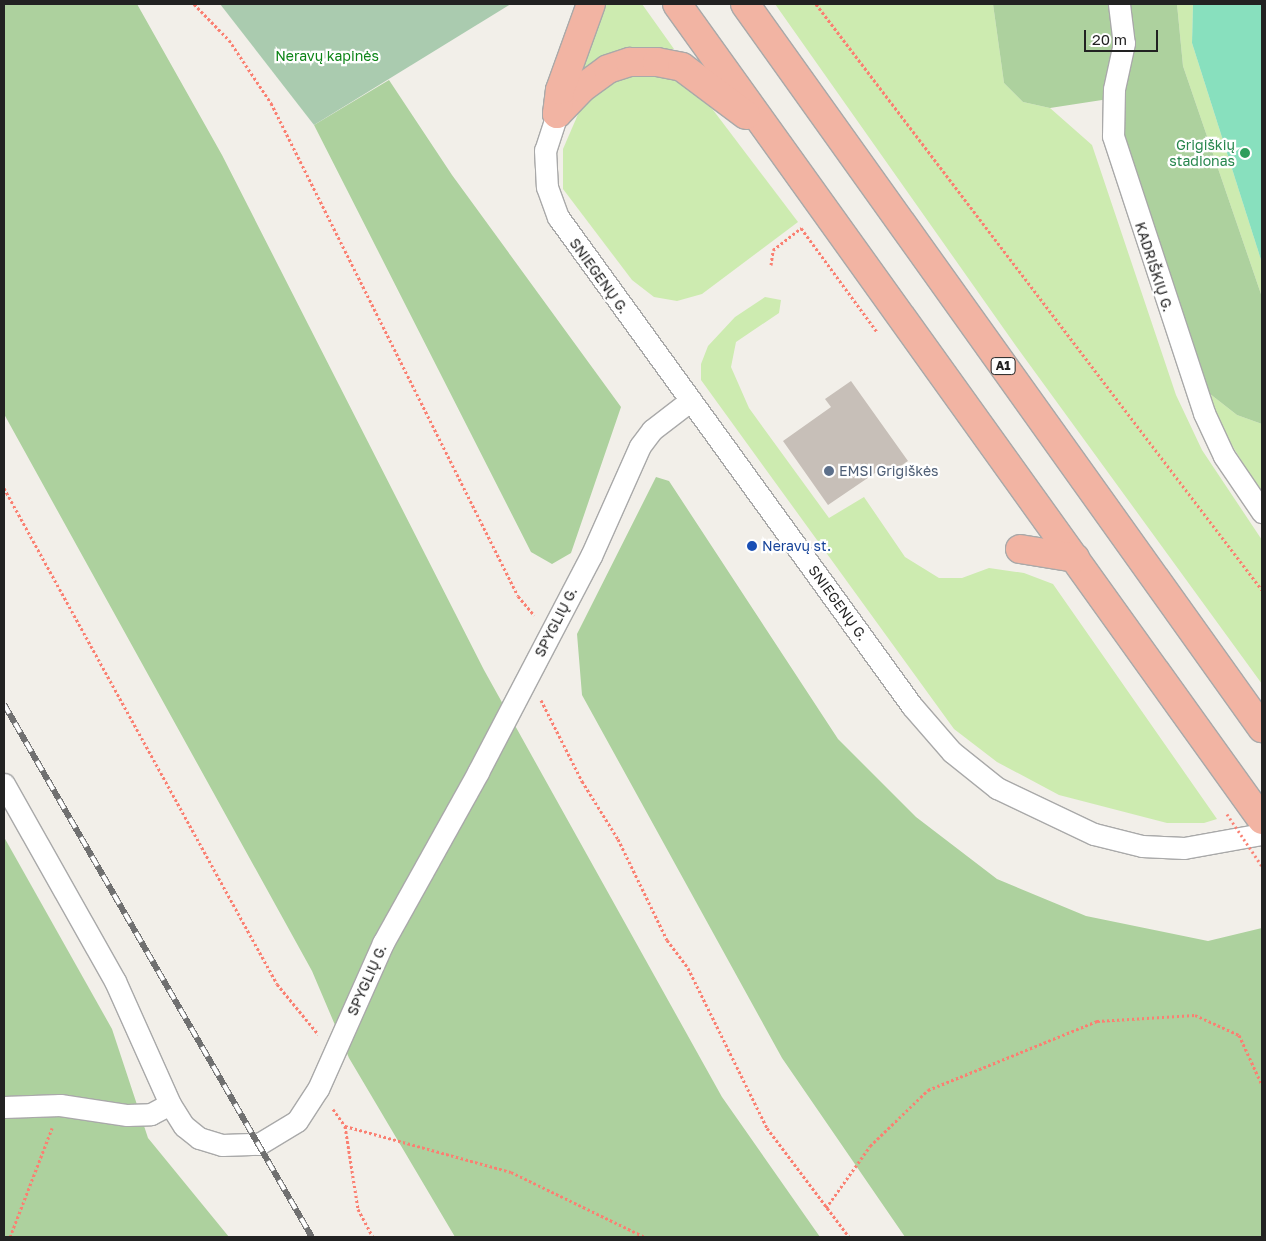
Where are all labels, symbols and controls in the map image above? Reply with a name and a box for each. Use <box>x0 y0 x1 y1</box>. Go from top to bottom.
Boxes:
scale bar <box>1086 20 1160 52</box>
text: 20 m <box>1092 30 1127 48</box>
park label: Neravų kapinės <box>275 48 379 64</box>
place label: Grigiškių stadionas <box>1169 137 1235 170</box>
marker: Grigiškių stadionas <box>1239 147 1251 159</box>
street label: KADRIŠKIŲ G. <box>1132 220 1176 314</box>
street label: SNIEGENŲ G. <box>566 235 632 317</box>
road number: A1 <box>990 356 1016 376</box>
place label: EMSI Grigiškės <box>839 463 938 479</box>
marker: EMSI Grigiškės <box>823 465 835 477</box>
place label: Neravų st. <box>762 538 831 554</box>
marker: Neravų st. <box>746 540 758 552</box>
street label: SNIEGENŲ G. <box>805 562 871 644</box>
street label: SPYGLIŲ G. <box>531 584 581 660</box>
street label: SPYGLIŲ G. <box>344 942 390 1018</box>

